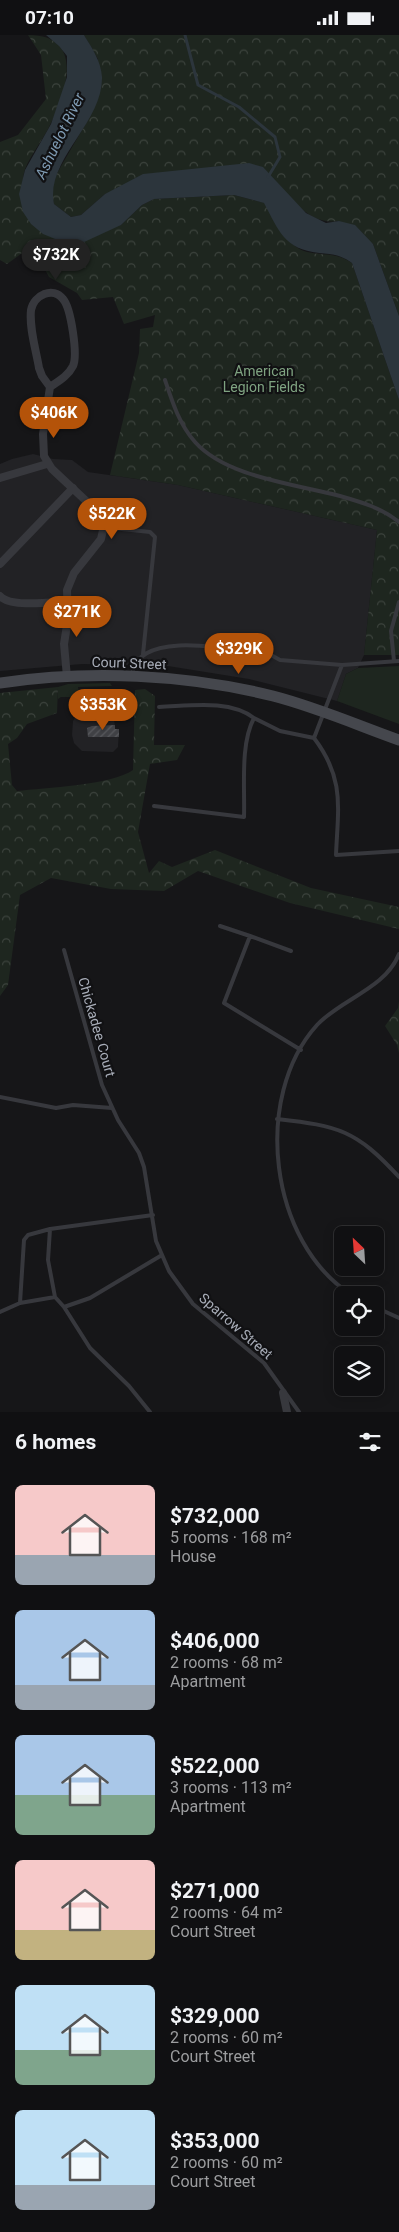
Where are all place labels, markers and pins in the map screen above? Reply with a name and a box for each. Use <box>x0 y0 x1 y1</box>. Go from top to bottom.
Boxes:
pin: $732K <box>21 239 91 281</box>
pin: $406K <box>19 397 89 439</box>
pin: $522K <box>77 497 147 540</box>
pin: $271K <box>42 595 112 638</box>
pin: $329K <box>204 633 274 675</box>
pin: $353K <box>68 689 138 731</box>

